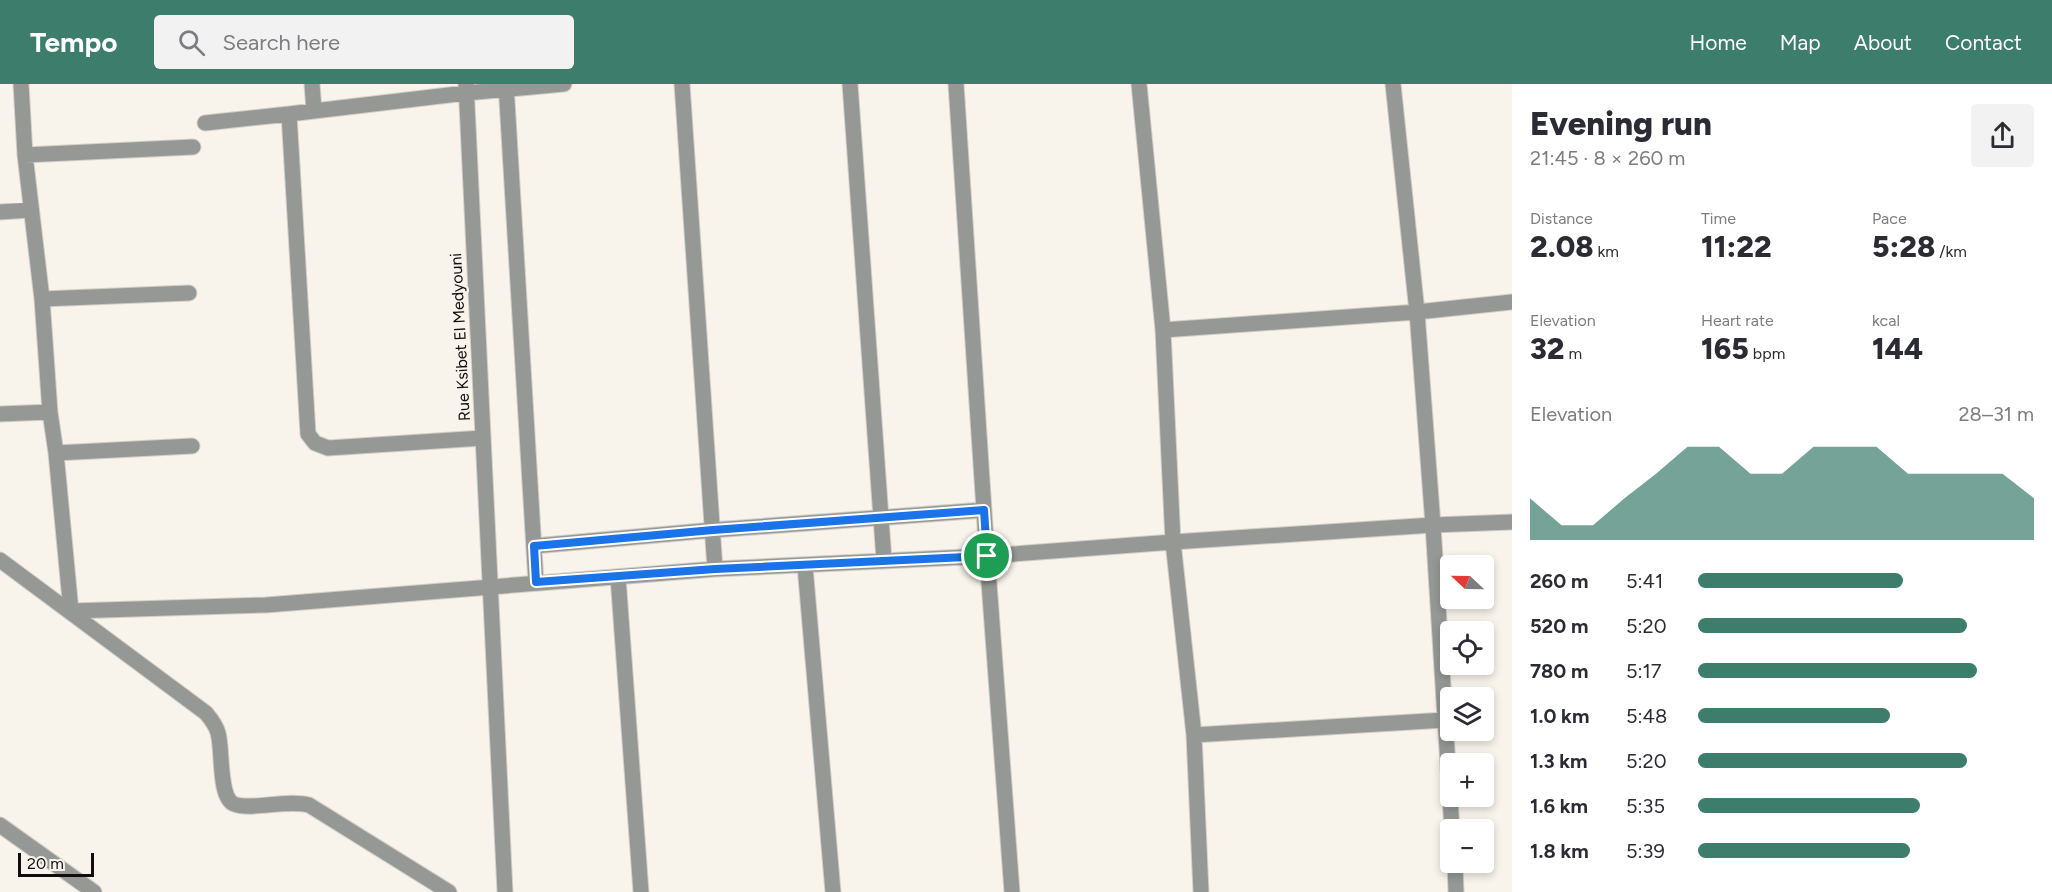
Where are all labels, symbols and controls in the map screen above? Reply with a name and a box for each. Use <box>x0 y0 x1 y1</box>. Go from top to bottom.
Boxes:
search box <box>154 15 574 69</box>
text: Tempo <box>30 25 118 59</box>
icon: search <box>175 26 208 59</box>
text: Search here <box>223 29 340 56</box>
text: Home <box>1690 30 1747 55</box>
text: Map <box>1780 30 1821 55</box>
text: About <box>1854 30 1912 55</box>
text: Contact <box>1945 30 2022 55</box>
text: Evening run <box>1530 104 1712 143</box>
button: share <box>1971 104 2034 167</box>
text: 21:45 · 8 × 260 m <box>1530 146 1685 170</box>
text: Distance <box>1530 209 1593 228</box>
text: Time <box>1701 209 1736 228</box>
text: Pace <box>1872 209 1907 228</box>
text: 2.08 <box>1530 228 1594 265</box>
text: 11:22 <box>1701 228 1772 265</box>
text: 5:28 <box>1872 228 1935 265</box>
text: km <box>1594 242 1619 261</box>
text: /km <box>1935 242 1967 261</box>
street label: Rue Ksibet El Medyouni <box>446 252 474 422</box>
text: Elevation <box>1530 311 1596 330</box>
text: Heart rate <box>1701 311 1774 330</box>
text: kcal <box>1872 311 1900 330</box>
text: 32 <box>1530 330 1564 367</box>
text: 165 <box>1701 330 1749 367</box>
text: 144 <box>1872 330 1923 367</box>
text: m <box>1564 344 1582 363</box>
text: bpm <box>1749 344 1785 363</box>
text: Elevation <box>1530 402 1612 426</box>
text: 28–31 m <box>1958 402 2034 426</box>
pin <box>961 530 1012 581</box>
icon: arrive <box>970 539 1003 572</box>
north arrow <box>1440 555 1494 609</box>
map controls <box>1440 555 1494 873</box>
text: 260 m <box>1530 569 1588 593</box>
text: 5:41 <box>1626 569 1663 593</box>
text: 520 m <box>1530 614 1588 638</box>
text: 5:20 <box>1626 614 1667 638</box>
button: locate <box>1440 621 1494 675</box>
text: 780 m <box>1530 659 1589 683</box>
text: 5:17 <box>1626 659 1662 683</box>
button: layers <box>1440 687 1494 741</box>
text: 1.0 km <box>1530 704 1589 728</box>
text: 5:48 <box>1626 704 1667 728</box>
text: 1.3 km <box>1530 749 1587 773</box>
text: 5:20 <box>1626 749 1667 773</box>
button: + <box>1440 753 1494 807</box>
text: 1.6 km <box>1530 794 1588 818</box>
text: 5:35 <box>1626 794 1665 818</box>
button: − <box>1440 819 1494 873</box>
text: 1.8 km <box>1530 839 1589 863</box>
text: 5:39 <box>1626 839 1665 863</box>
scale bar <box>18 850 94 878</box>
text: 20 m <box>27 854 64 873</box>

